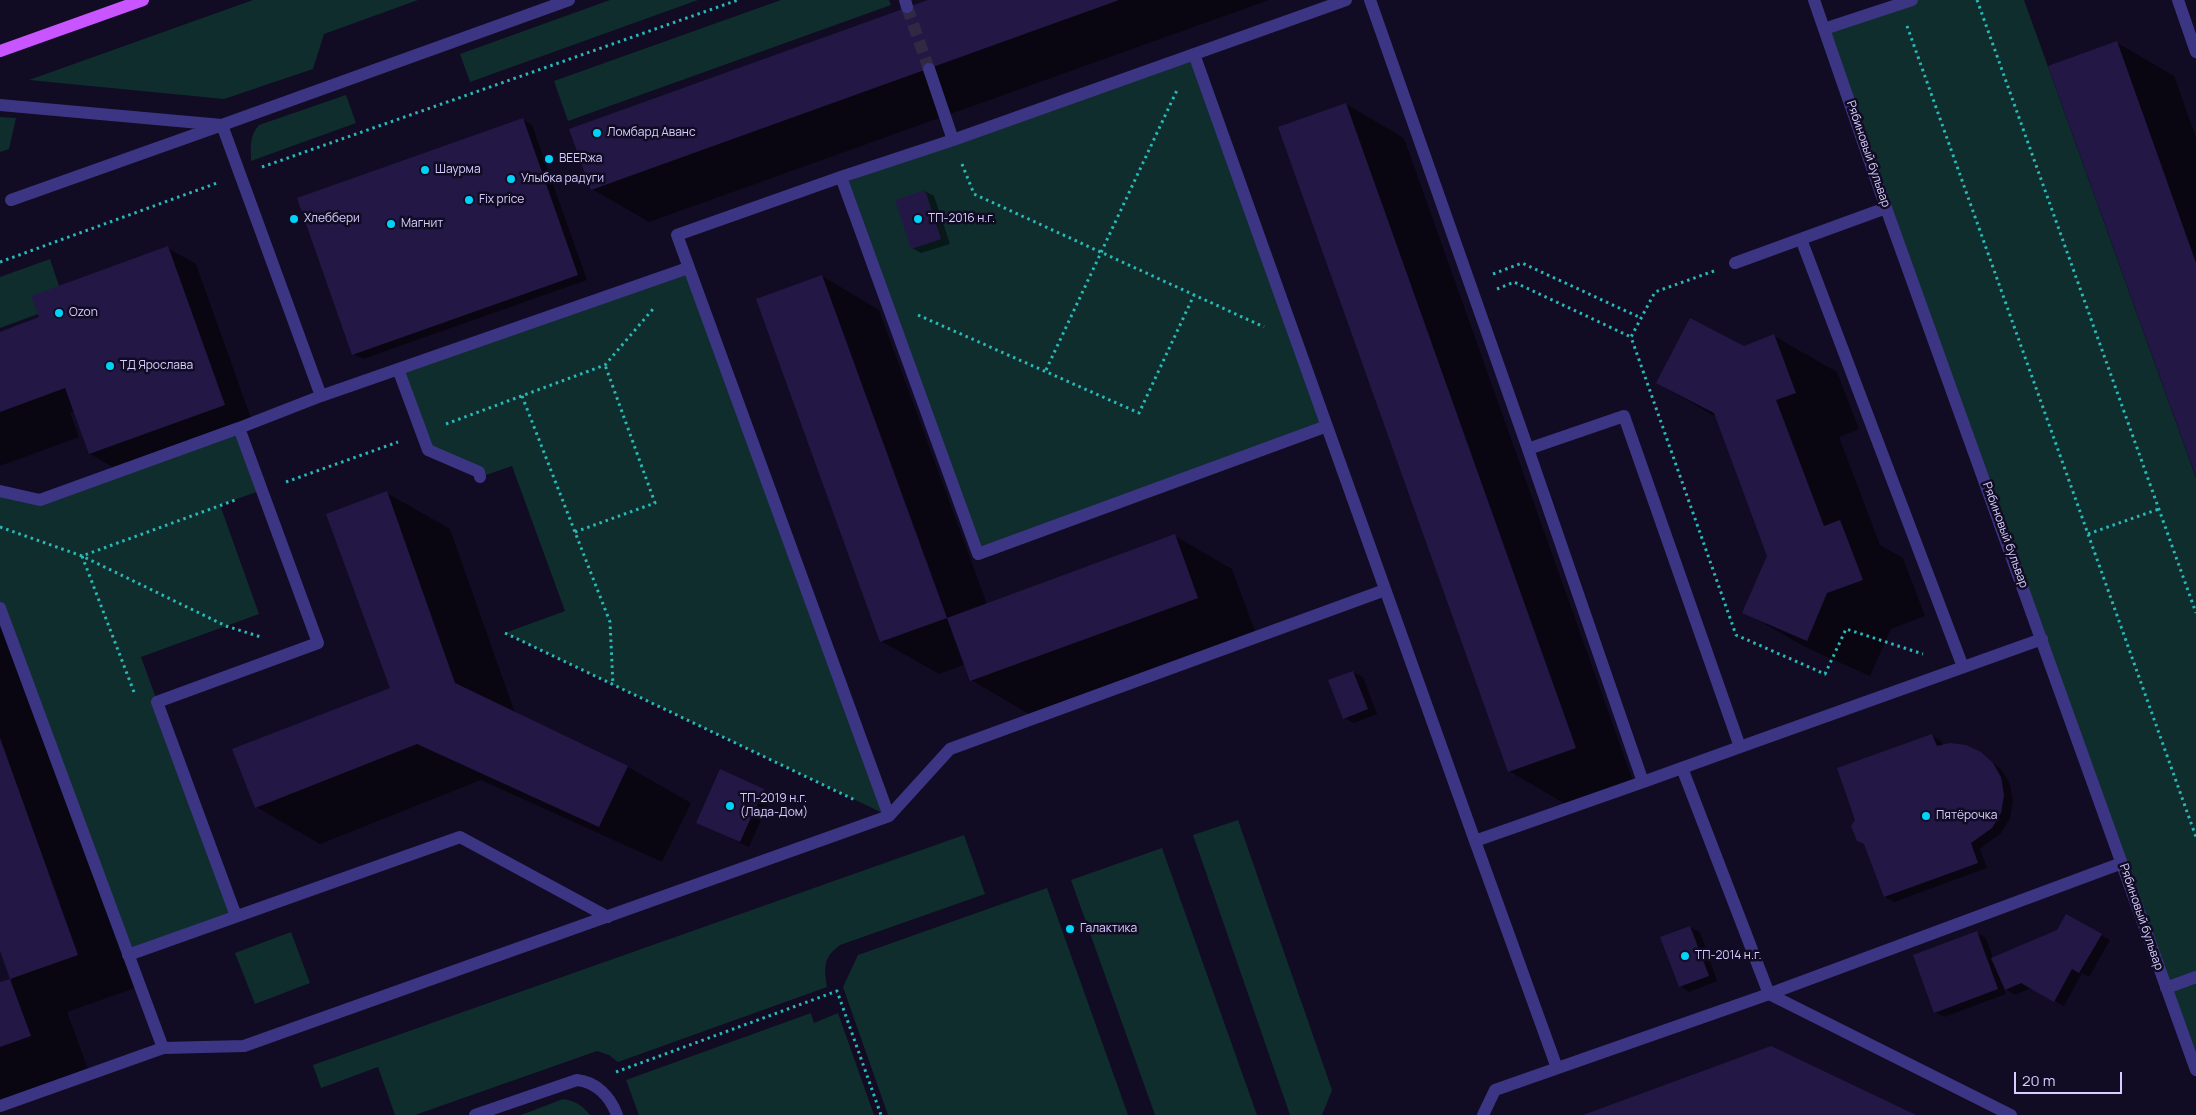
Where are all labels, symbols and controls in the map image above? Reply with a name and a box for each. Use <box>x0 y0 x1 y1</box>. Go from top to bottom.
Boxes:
street label: Рябиновый бульвар <box>1843 99 1893 209</box>
place label: Ломбард Аванс <box>607 126 696 140</box>
marker: Ломбард Аванс <box>591 127 603 139</box>
place label: BEERжа <box>559 152 602 166</box>
marker: BEERжа <box>543 153 555 165</box>
place label: Шаурма <box>435 163 481 177</box>
marker: Шаурма <box>419 164 431 176</box>
place label: Улыбка радуги <box>521 172 604 186</box>
marker: Улыбка радуги <box>505 173 517 185</box>
place label: Fix price <box>479 193 524 207</box>
marker: Fix price <box>463 194 475 206</box>
place label: Хлеббери <box>304 212 360 226</box>
place label: ТП-2016 н.г. <box>928 212 995 226</box>
marker: Хлеббери <box>288 213 300 225</box>
marker: ТП-2016 н.г. <box>912 213 924 225</box>
place label: Магнит <box>401 217 443 231</box>
marker: Магнит <box>385 218 397 230</box>
place label: Ozon <box>69 306 98 320</box>
marker: Ozon <box>53 307 65 319</box>
place label: ТД Ярослава <box>120 359 193 373</box>
marker: ТД Ярослава <box>104 360 116 372</box>
street label: Рябиновый бульвар <box>1979 480 2031 590</box>
place label: ТП-2019 н.г. (Лада-Дом) <box>740 792 808 820</box>
marker: ТП-2019 н.г. (Лада-Дом) <box>724 800 736 812</box>
place label: Пятёрочка <box>1936 809 1997 823</box>
marker: Пятёрочка <box>1920 810 1932 822</box>
street label: Рябиновый бульвар <box>2116 862 2166 972</box>
place label: Галактика <box>1080 922 1137 936</box>
marker: Галактика <box>1064 923 1076 935</box>
place label: ТП-2014 н.г. <box>1695 949 1762 963</box>
marker: ТП-2014 н.г. <box>1679 950 1691 962</box>
scale bar <box>2016 1062 2124 1094</box>
text: 20 m <box>2022 1070 2055 1091</box>

